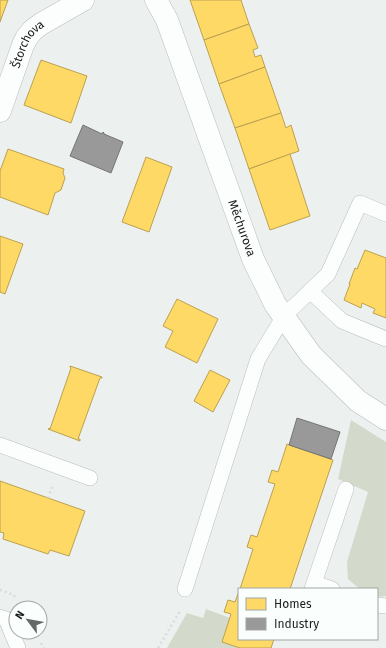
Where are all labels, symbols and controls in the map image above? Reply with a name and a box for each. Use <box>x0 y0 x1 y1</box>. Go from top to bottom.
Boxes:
street label: Štorchova <box>8 17 47 70</box>
street label: Měchurova <box>225 198 258 258</box>
legend <box>238 588 378 640</box>
text: Homes <box>274 597 312 611</box>
north arrow <box>8 600 48 640</box>
text: N <box>12 608 27 622</box>
text: Industry <box>274 617 319 631</box>

